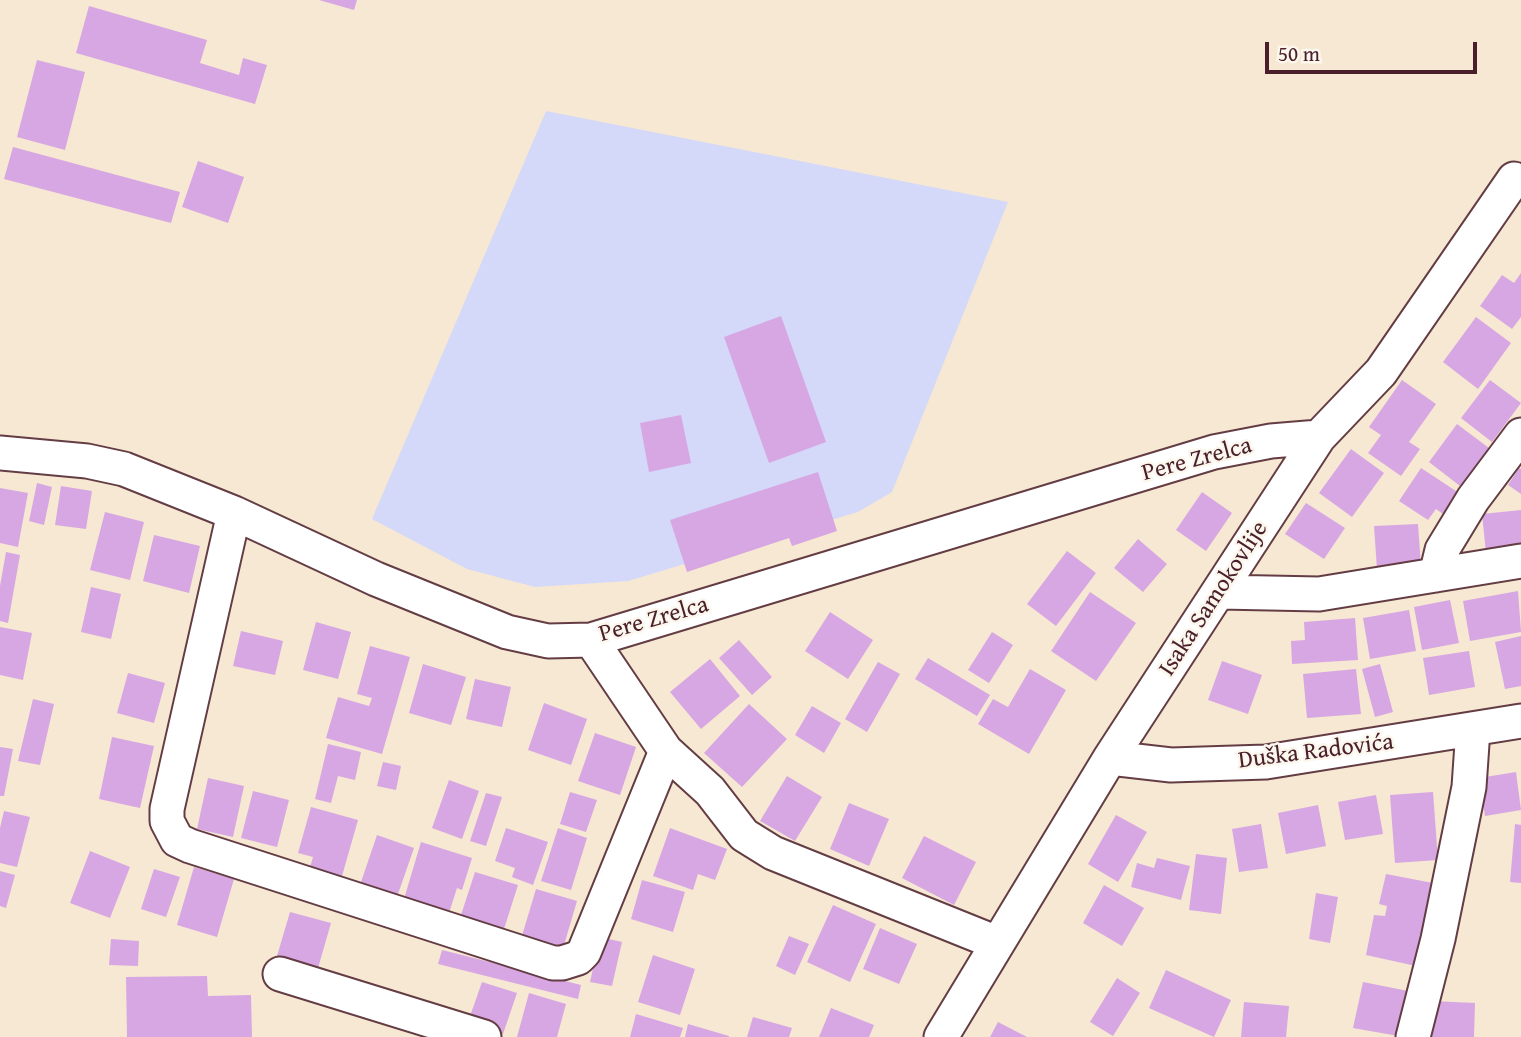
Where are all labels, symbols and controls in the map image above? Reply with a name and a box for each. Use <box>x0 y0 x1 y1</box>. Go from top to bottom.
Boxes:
scale bar <box>1269 28 1481 72</box>
text: 50 m <box>1278 38 1320 69</box>
street label: Pere Zrelca <box>1139 432 1255 488</box>
street label: Isaka Samokovlije <box>1153 516 1275 682</box>
street label: Pere Zrelca <box>596 591 712 649</box>
street label: Duška Radovića <box>1237 728 1395 776</box>

